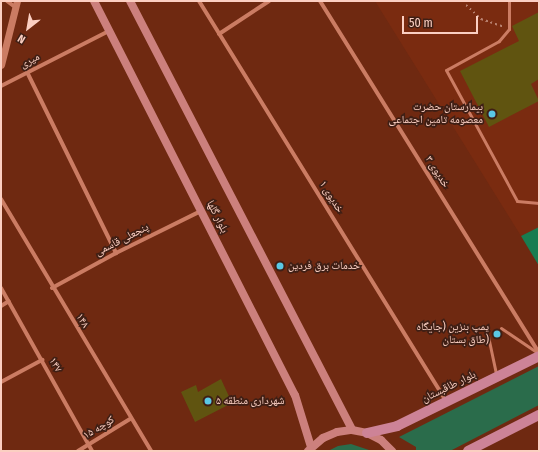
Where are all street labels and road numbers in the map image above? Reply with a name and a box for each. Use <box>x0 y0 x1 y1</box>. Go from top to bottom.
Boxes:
street label: میری <box>18 51 42 71</box>
street label: خدیوی ۳ <box>422 153 452 191</box>
street label: خدیوی ۱ <box>316 178 346 216</box>
street label: بلوار گلها <box>203 199 231 235</box>
street label: پنجعلی قاسمی <box>93 221 151 259</box>
street label: ۱۴۸ <box>73 311 91 331</box>
street label: ۱۴۷ <box>46 355 64 375</box>
street label: بلوار طاقبستان <box>420 368 478 406</box>
street label: کوچه ۱۵ <box>81 414 117 442</box>

